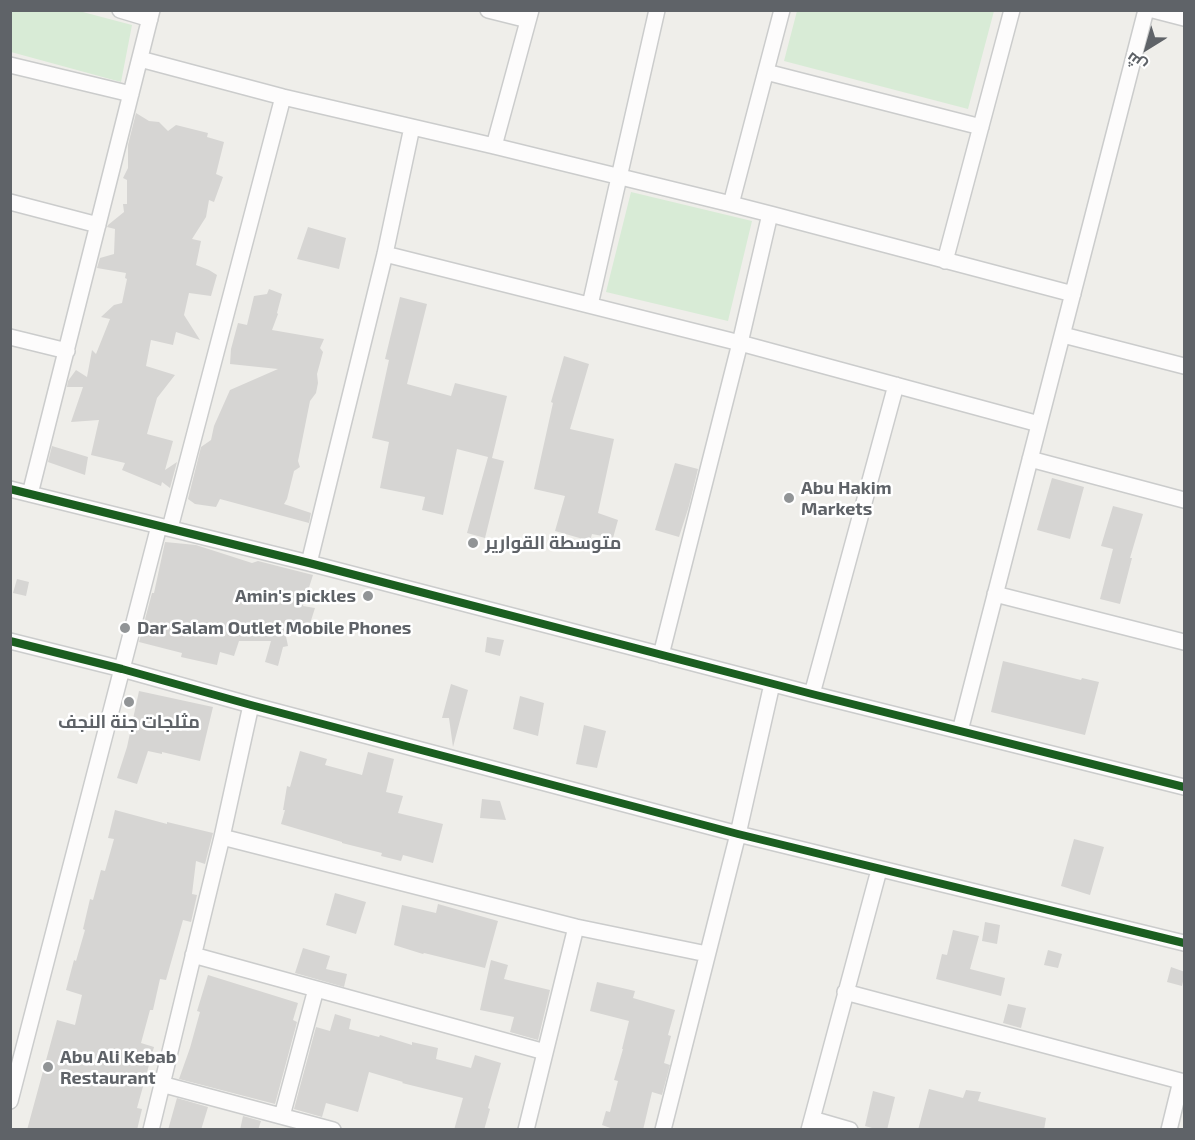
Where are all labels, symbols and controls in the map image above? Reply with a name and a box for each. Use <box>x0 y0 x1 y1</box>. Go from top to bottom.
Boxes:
north arrow <box>1117 18 1177 78</box>
text: ش <box>1122 49 1150 77</box>
place label: Abu Hakim Markets <box>801 477 892 520</box>
marker: Abu Hakim Markets <box>782 491 796 505</box>
place label: متوسطة القوارير <box>485 532 622 554</box>
marker: متوسطة القوارير <box>466 536 480 550</box>
place label: Amin's pickles <box>235 585 356 607</box>
marker: Amin's pickles <box>361 589 375 603</box>
place label: Dar Salam Outlet Mobile Phones <box>137 617 411 639</box>
marker: Dar Salam Outlet Mobile Phones <box>118 621 132 635</box>
marker: مثلجات جنة النجف <box>122 695 136 709</box>
place label: مثلجات جنة النجف <box>58 711 200 733</box>
place label: Abu Ali Kebab Restaurant <box>60 1046 176 1088</box>
marker: Abu Ali Kebab Restaurant <box>41 1060 55 1074</box>

